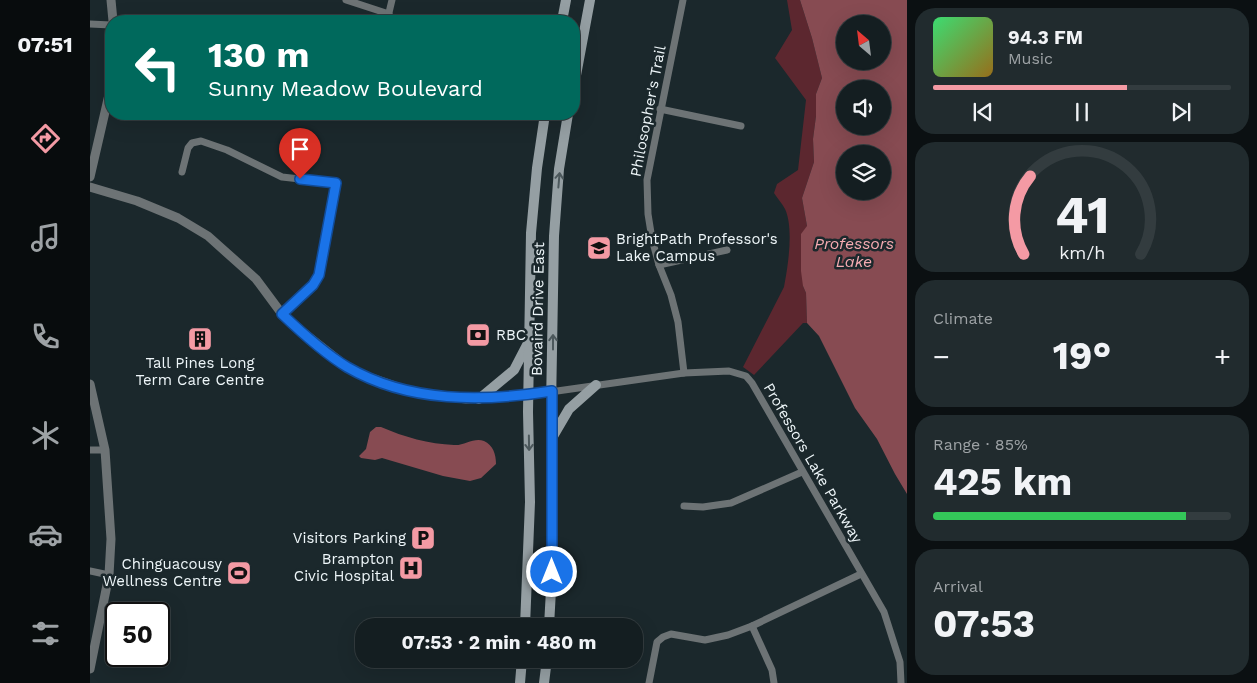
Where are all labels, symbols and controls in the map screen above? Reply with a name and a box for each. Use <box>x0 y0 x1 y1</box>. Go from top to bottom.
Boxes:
north arrow <box>836 15 891 70</box>
map controls <box>836 15 891 200</box>
text: 94.3 FM <box>1008 26 1083 49</box>
text: 07:51 <box>17 32 73 57</box>
text: 130 m <box>208 34 309 76</box>
icon: left <box>125 35 190 100</box>
street label: Philosopher's Trail <box>626 43 670 178</box>
text: Music <box>1008 49 1053 68</box>
text: Sunny Meadow Boulevard <box>208 76 483 101</box>
button: sound <box>836 80 891 135</box>
icon: previous <box>969 98 997 126</box>
icon: pause <box>1068 98 1096 126</box>
icon: next <box>1167 98 1195 126</box>
icon: directions <box>28 121 63 156</box>
pin <box>279 128 321 179</box>
icon: arrive <box>286 135 314 163</box>
button: layers <box>836 145 891 200</box>
one-way arrow <box>554 172 563 188</box>
text: 41 <box>1055 185 1109 246</box>
icon: music <box>28 220 63 255</box>
place label: BrightPath Professor's Lake Campus <box>616 230 778 265</box>
water label: Professors Lake <box>814 234 894 271</box>
school or university icon: BrightPath Professor's Lake Campus <box>586 235 612 261</box>
street label: Bovaird Drive East <box>528 241 548 376</box>
text: km/h <box>1059 242 1105 263</box>
text: Climate <box>933 309 993 328</box>
icon: phone <box>28 319 63 354</box>
bank icon: RBC <box>465 322 491 348</box>
building icon: Tall Pines Long Term Care Centre <box>187 326 213 352</box>
place label: RBC <box>496 326 526 344</box>
one-way arrow <box>548 334 558 350</box>
text: 19° <box>1053 334 1111 378</box>
text: − <box>933 340 950 373</box>
text: + <box>1214 340 1231 373</box>
place label: Tall Pines Long Term Care Centre <box>136 354 264 389</box>
street label: Professors Lake Parkway <box>760 380 866 546</box>
icon: climate <box>28 418 63 453</box>
one-way arrow <box>524 435 534 451</box>
text: Range · 85% <box>933 435 1028 454</box>
text: 425 km <box>933 460 1072 504</box>
icon: car <box>28 517 63 552</box>
parking icon: Visitors Parking <box>410 525 436 551</box>
place label: Visitors Parking <box>293 529 406 547</box>
position arrow <box>525 545 577 597</box>
place label: Brampton Civic Hospital <box>294 550 394 585</box>
place label: Chinguacousy Wellness Centre <box>102 555 222 590</box>
hospital icon: Brampton Civic Hospital <box>398 555 424 581</box>
sports icon: Chinguacousy Wellness Centre <box>226 560 252 586</box>
text: Arrival <box>933 577 983 596</box>
speed limit sign: 50 <box>105 602 170 667</box>
text: 07:53 <box>933 602 1035 646</box>
icon: filters <box>28 616 63 651</box>
text: 07:53 · 2 min · 480 m <box>402 631 596 654</box>

